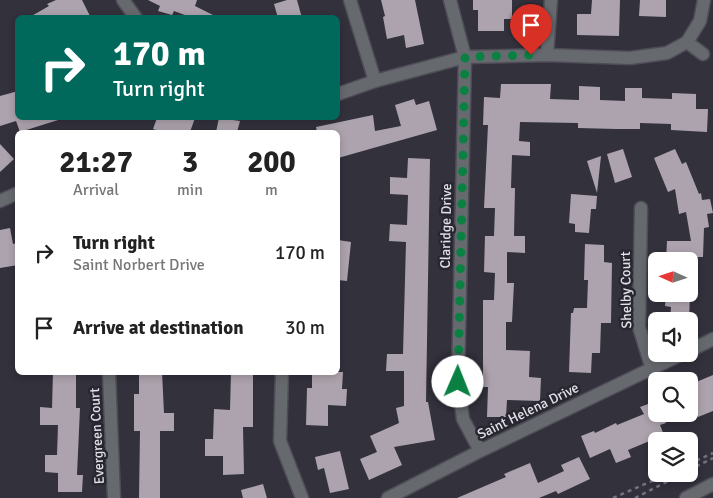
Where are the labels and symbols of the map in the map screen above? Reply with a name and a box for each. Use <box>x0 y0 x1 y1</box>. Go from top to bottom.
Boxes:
pin <box>510 4 552 55</box>
street label: Claridge Drive <box>437 183 455 269</box>
street label: Shelby Court <box>617 251 635 329</box>
north arrow <box>648 252 698 302</box>
position arrow <box>431 355 483 407</box>
street label: Saint Helena Drive <box>474 379 582 443</box>
street label: Evergreen Court <box>86 387 108 485</box>

